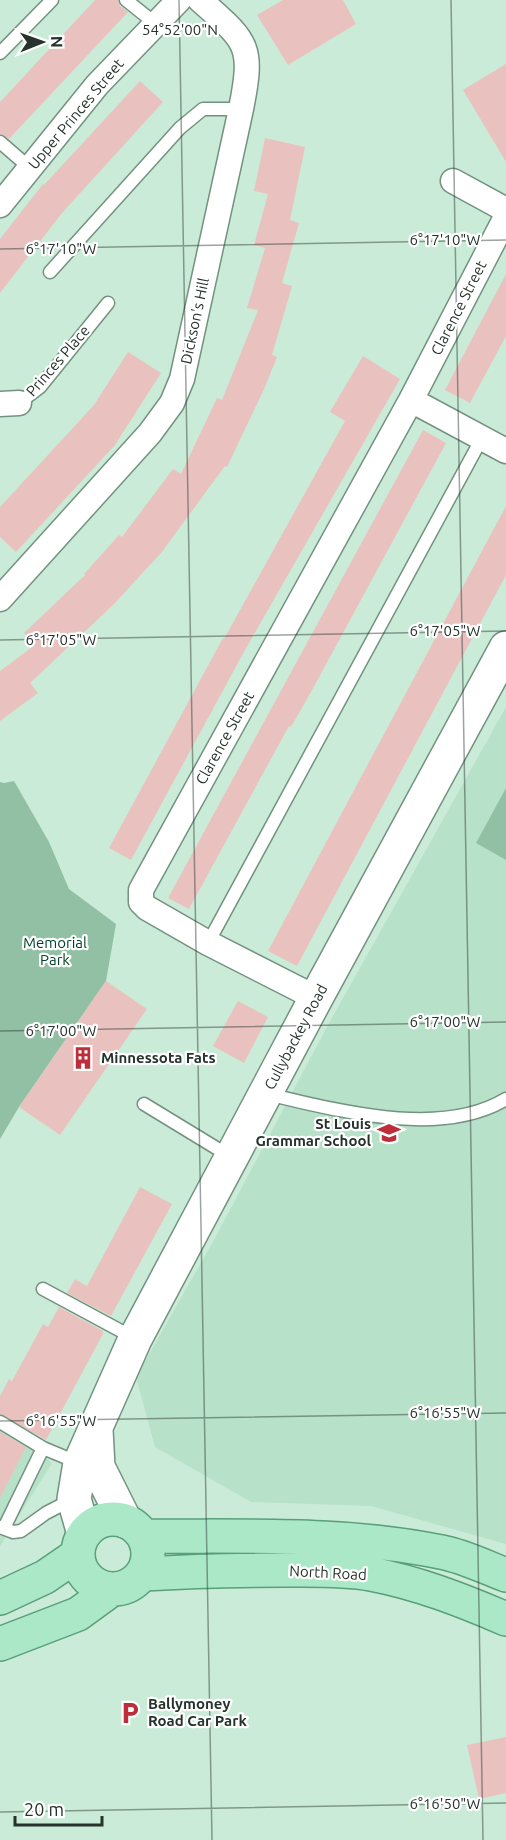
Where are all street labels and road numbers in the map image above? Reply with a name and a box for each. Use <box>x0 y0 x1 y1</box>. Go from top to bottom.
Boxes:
street label: Upper Princes Street <box>24 55 127 172</box>
street label: Clarence Street <box>427 258 490 358</box>
street label: Dickson's Hill <box>177 276 212 366</box>
street label: Princes Place <box>22 322 93 399</box>
street label: Clarence Street <box>192 688 257 787</box>
street label: Cullybackey Road <box>261 981 331 1092</box>
street label: North Road <box>289 1562 367 1583</box>

